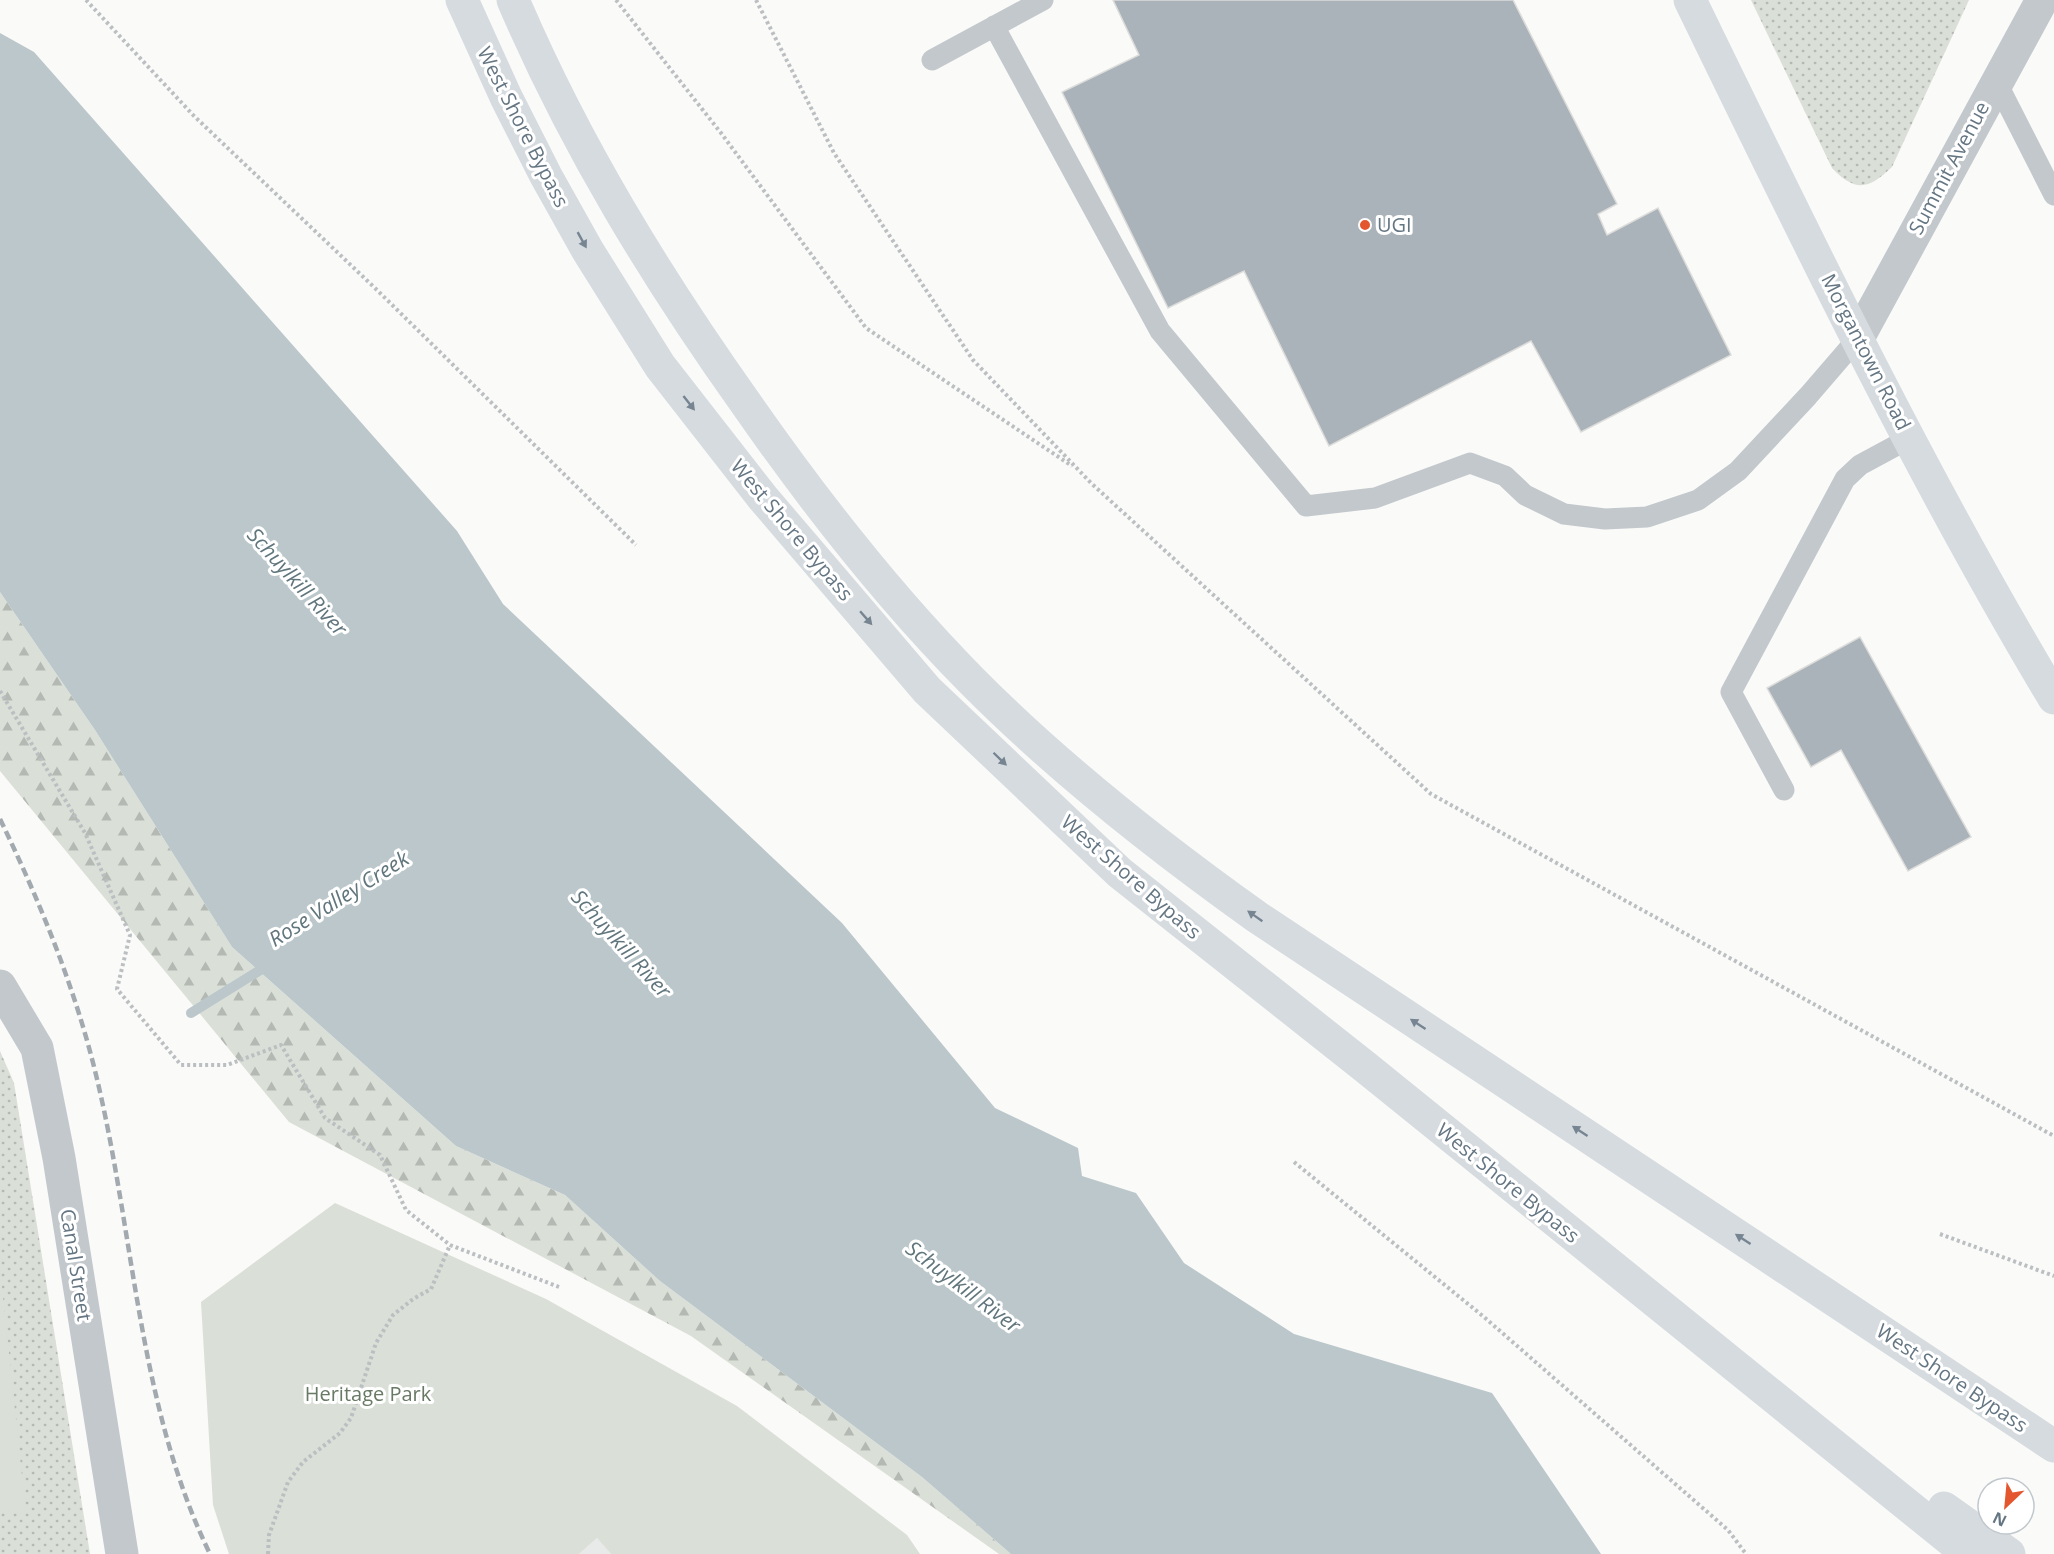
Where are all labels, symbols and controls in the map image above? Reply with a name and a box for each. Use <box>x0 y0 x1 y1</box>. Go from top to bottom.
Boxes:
street label: West Shore Bypass <box>471 42 576 212</box>
street label: Summit Avenue <box>1902 96 1995 239</box>
place label: UGI <box>1377 211 1412 238</box>
marker: UGI <box>1358 218 1372 232</box>
one-way arrow <box>577 232 587 249</box>
street label: Morgantown Road <box>1815 269 1918 435</box>
one-way arrow <box>682 395 695 411</box>
street label: West Shore Bypass <box>725 453 860 606</box>
water label: Schuylkill River <box>242 521 354 642</box>
one-way arrow <box>859 610 872 625</box>
one-way arrow <box>993 752 1007 766</box>
street label: West Shore Bypass <box>1056 808 1207 945</box>
water label: Rose Valley Creek <box>263 843 414 952</box>
water label: Schuylkill River <box>566 883 678 1004</box>
one-way arrow <box>1248 910 1264 922</box>
one-way arrow <box>1410 1018 1426 1029</box>
street label: West Shore Bypass <box>1431 1116 1586 1249</box>
one-way arrow <box>1573 1125 1589 1137</box>
street label: Canal Street <box>54 1207 99 1323</box>
one-way arrow <box>1735 1233 1751 1244</box>
water label: Schuylkill River <box>901 1234 1027 1339</box>
street label: West Shore Bypass <box>1871 1317 2033 1438</box>
park label: Heritage Park <box>305 1380 432 1407</box>
north arrow <box>1976 1476 2036 1536</box>
text: N <box>1989 1507 2010 1532</box>

